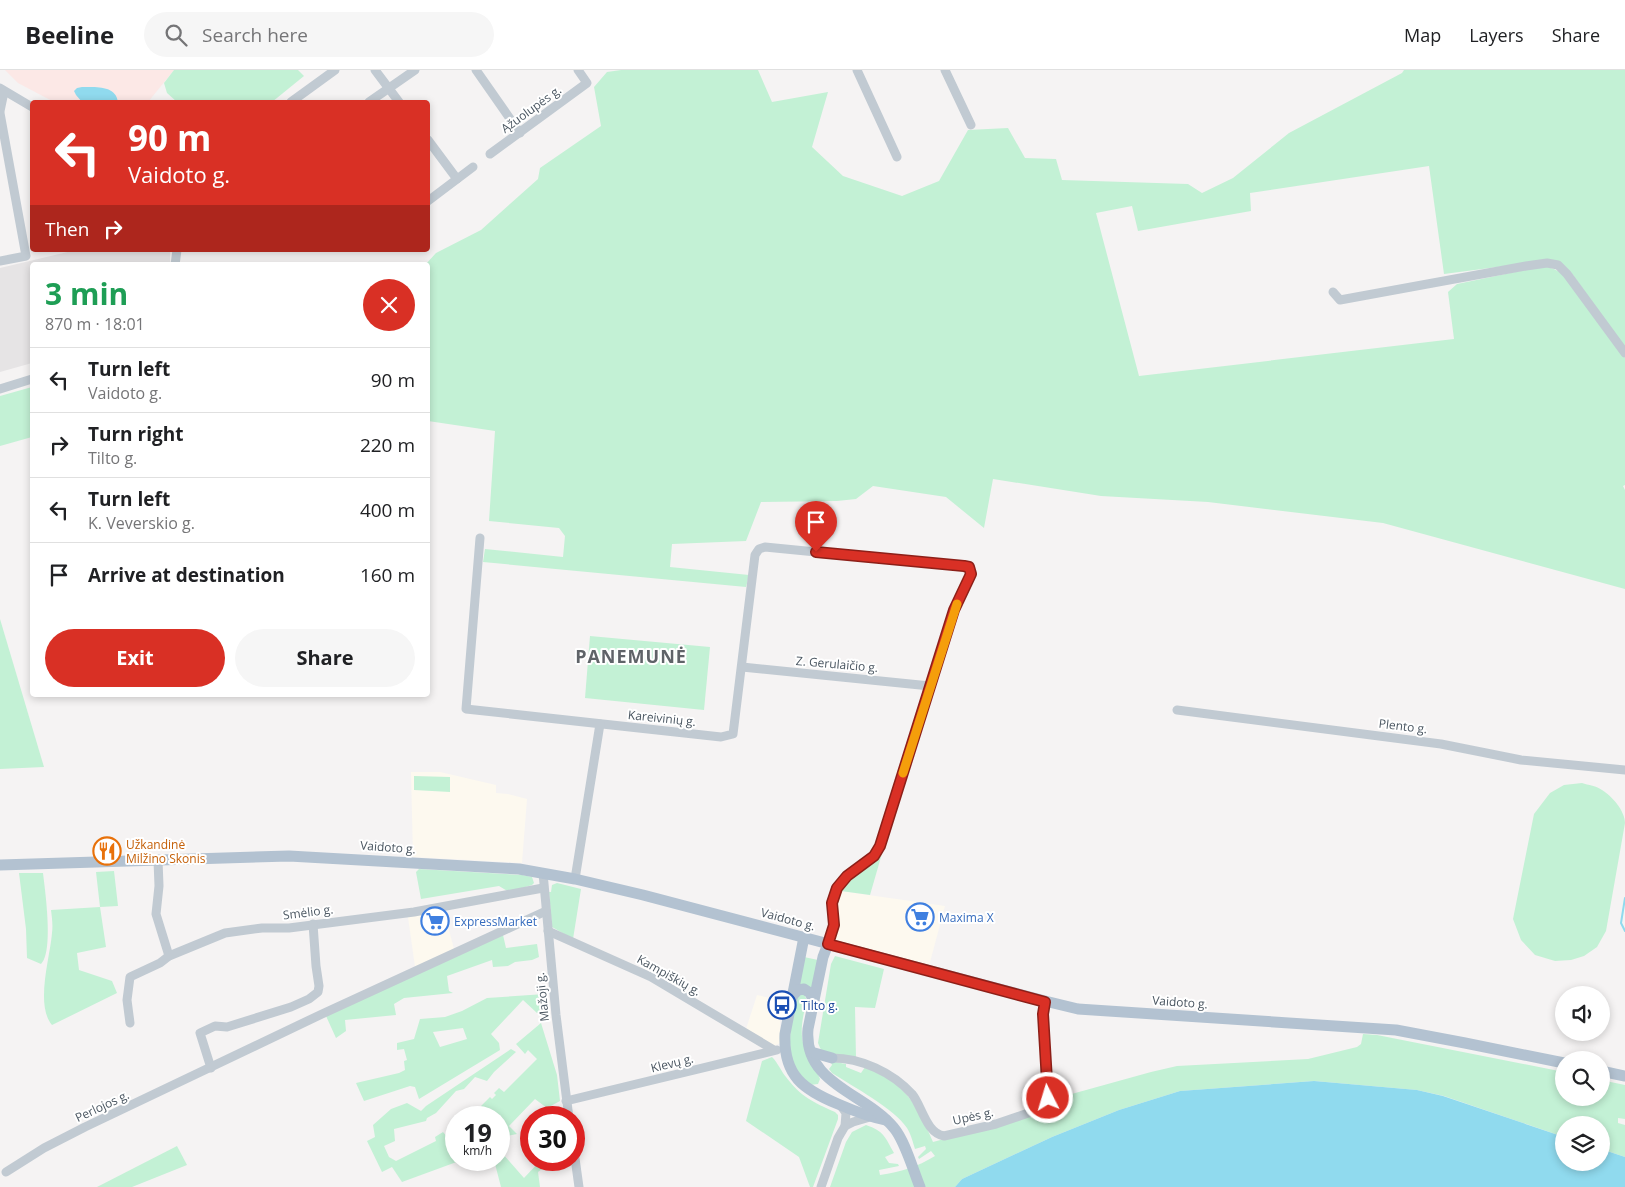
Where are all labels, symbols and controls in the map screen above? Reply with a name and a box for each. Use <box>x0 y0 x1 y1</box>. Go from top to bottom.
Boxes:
search box <box>144 12 494 57</box>
text: Beeline <box>25 18 114 51</box>
icon: search <box>162 21 190 49</box>
text: Search here <box>202 22 308 48</box>
text: Map <box>1404 23 1441 47</box>
text: Layers <box>1469 23 1524 47</box>
text: Share <box>1552 23 1600 47</box>
street label: Ąžuolupės g. <box>497 81 565 137</box>
text: 90 m <box>128 114 211 161</box>
icon: left <box>45 120 110 185</box>
text: Vaidoto g. <box>128 159 230 189</box>
icon: right <box>99 215 127 243</box>
text: Then <box>45 216 89 242</box>
text: 3 min <box>45 273 128 314</box>
button: close <box>363 279 415 331</box>
text: 870 m · 18:01 <box>45 313 145 335</box>
text: Turn left <box>88 356 170 382</box>
icon: left <box>45 366 73 394</box>
text: 90 m <box>371 367 415 393</box>
text: Vaidoto g. <box>88 382 162 404</box>
text: Turn right <box>88 421 183 447</box>
icon: right <box>45 431 73 459</box>
text: 220 m <box>360 432 415 458</box>
text: Tilto g. <box>88 447 137 469</box>
text: Turn left <box>88 486 170 512</box>
icon: left <box>45 496 73 524</box>
text: 400 m <box>360 497 415 523</box>
pin <box>795 501 837 552</box>
icon: arrive <box>802 508 830 536</box>
text: K. Veverskio g. <box>88 512 195 534</box>
icon: arrive <box>45 561 73 589</box>
text: Arrive at destination <box>88 562 285 588</box>
text: 160 m <box>360 562 415 588</box>
button: Exit <box>45 629 225 687</box>
button: Share <box>235 629 415 687</box>
district label: PANEMUNĖ <box>575 644 687 668</box>
street label: Z. Gerulaičio g. <box>795 652 879 676</box>
street label: Kareivinių g. <box>627 706 697 730</box>
street label: Plento g. <box>1378 715 1428 737</box>
restaurant icon: Užkandinė Milžino Skonis <box>92 836 122 866</box>
place label: Užkandinė Milžino Skonis <box>126 836 206 867</box>
street label: Vaidoto g. <box>360 837 416 857</box>
street label: Smėlio g. <box>282 900 334 924</box>
supermarket icon: Maxima X <box>905 902 935 932</box>
street label: Vaidoto g. <box>759 904 817 934</box>
supermarket icon: ExpressMarket <box>420 906 450 936</box>
place label: Maxima X <box>939 909 994 926</box>
place label: ExpressMarket <box>454 913 537 930</box>
street label: Kampiškių g. <box>634 950 704 1000</box>
street label: Mažoji g. <box>531 972 553 1022</box>
map controls <box>1555 986 1610 1171</box>
button: sound <box>1555 986 1610 1041</box>
bus stop icon: Tilto g. <box>767 990 797 1020</box>
street label: Vaidoto g. <box>1152 992 1208 1012</box>
place label: Tilto g. <box>801 997 838 1014</box>
street label: Klevų g. <box>649 1050 695 1076</box>
button: search <box>1555 1051 1610 1106</box>
position arrow <box>1021 1071 1073 1123</box>
street label: Perlojos g. <box>72 1086 132 1126</box>
street label: Upės g. <box>951 1103 995 1129</box>
speed limit sign: 30 <box>520 1106 585 1171</box>
text: 19 <box>463 1115 492 1149</box>
button: layers <box>1555 1116 1610 1171</box>
text: km/h <box>463 1142 492 1159</box>

